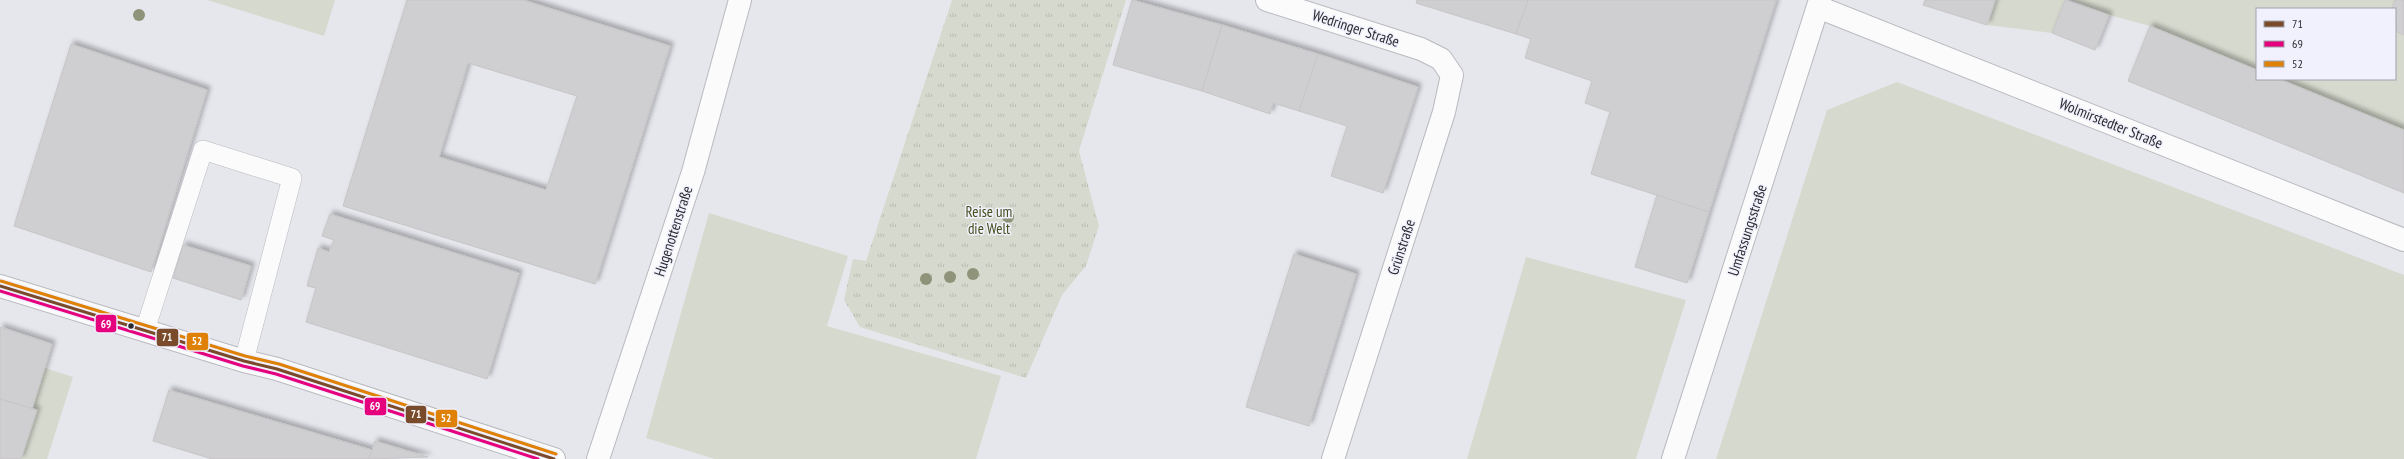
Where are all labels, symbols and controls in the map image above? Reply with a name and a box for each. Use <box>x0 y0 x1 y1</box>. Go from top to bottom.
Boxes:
street label: Wedringer Straße <box>1310 5 1402 51</box>
legend <box>2256 8 2396 80</box>
text: 71 <box>2292 16 2303 31</box>
text: 69 <box>2292 36 2303 51</box>
text: 52 <box>2292 56 2303 71</box>
street label: Wolmirstedter Straße <box>2056 94 2166 152</box>
street label: Umfassungsstraße <box>1723 182 1771 278</box>
street label: Hugenottenstraße <box>649 183 697 279</box>
park label: Reise um die Welt <box>966 202 1012 238</box>
street label: Grünstraße <box>1383 217 1419 277</box>
line badge: 69 <box>95 314 117 333</box>
text: 69 <box>101 317 111 331</box>
unlabelled marker <box>126 321 136 331</box>
line badge: 71 <box>156 328 179 347</box>
text: 71 <box>162 330 172 344</box>
line badge: 52 <box>186 332 209 351</box>
text: 52 <box>192 334 202 348</box>
line badge: 69 <box>364 397 387 416</box>
text: 69 <box>370 399 380 413</box>
line badge: 71 <box>405 405 427 424</box>
text: 71 <box>411 407 421 421</box>
line badge: 52 <box>435 409 458 428</box>
text: 52 <box>441 411 451 425</box>

